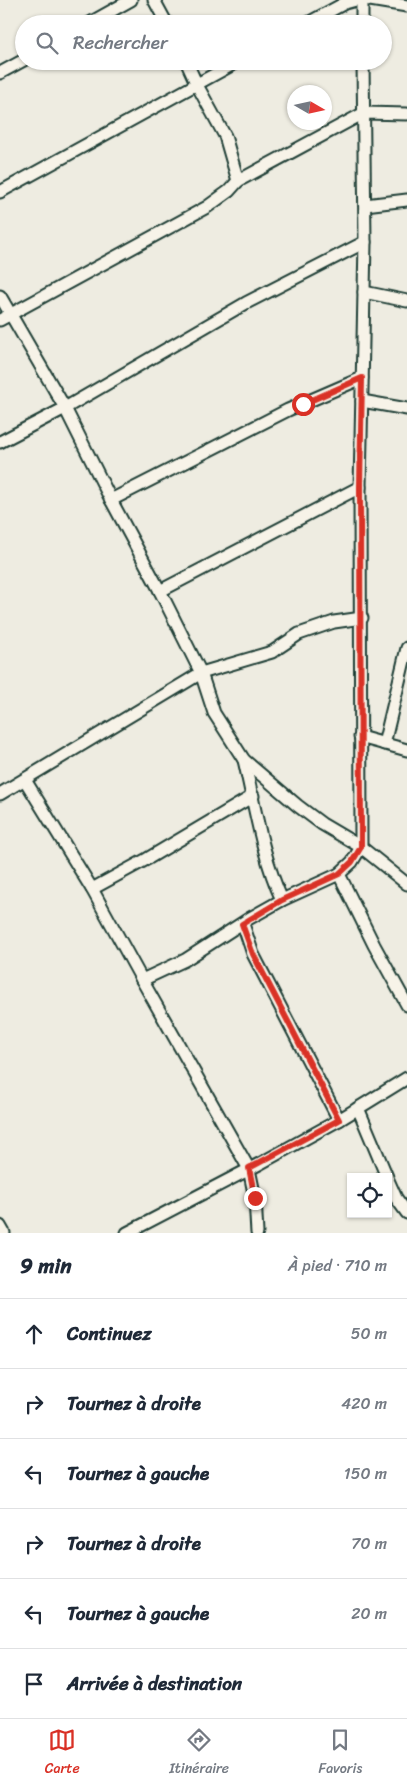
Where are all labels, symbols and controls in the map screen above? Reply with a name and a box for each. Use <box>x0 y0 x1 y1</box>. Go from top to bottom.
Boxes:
search box <box>15 15 392 70</box>
text: Rechercher <box>73 26 168 59</box>
icon: search <box>33 29 61 57</box>
north arrow <box>287 85 332 130</box>
route start <box>292 393 315 416</box>
map controls <box>347 1173 392 1218</box>
button: locate <box>347 1173 392 1218</box>
route end <box>244 1187 267 1210</box>
text: 9 min <box>20 1247 72 1285</box>
text: À pied · 710 m <box>288 1251 387 1280</box>
text: Continuez <box>67 1317 152 1350</box>
text: 50 m <box>351 1319 387 1348</box>
icon: ahead <box>20 1320 48 1348</box>
text: Tournez à droite <box>67 1387 201 1420</box>
text: 420 m <box>341 1389 387 1418</box>
icon: right <box>20 1390 48 1418</box>
text: Tournez à gauche <box>67 1457 209 1490</box>
text: 150 m <box>344 1459 387 1488</box>
icon: left <box>20 1460 48 1488</box>
text: Tournez à droite <box>67 1527 201 1560</box>
text: 70 m <box>351 1529 387 1558</box>
icon: right <box>20 1530 48 1558</box>
text: Tournez à gauche <box>67 1597 209 1630</box>
text: 20 m <box>351 1599 387 1628</box>
icon: left <box>20 1600 48 1628</box>
text: Arrivée à destination <box>67 1667 242 1700</box>
icon: arrive <box>20 1670 48 1698</box>
tab: Carte <box>45 1726 80 1781</box>
tab: Itinéraire <box>169 1726 229 1781</box>
tab: Favoris <box>319 1726 362 1781</box>

